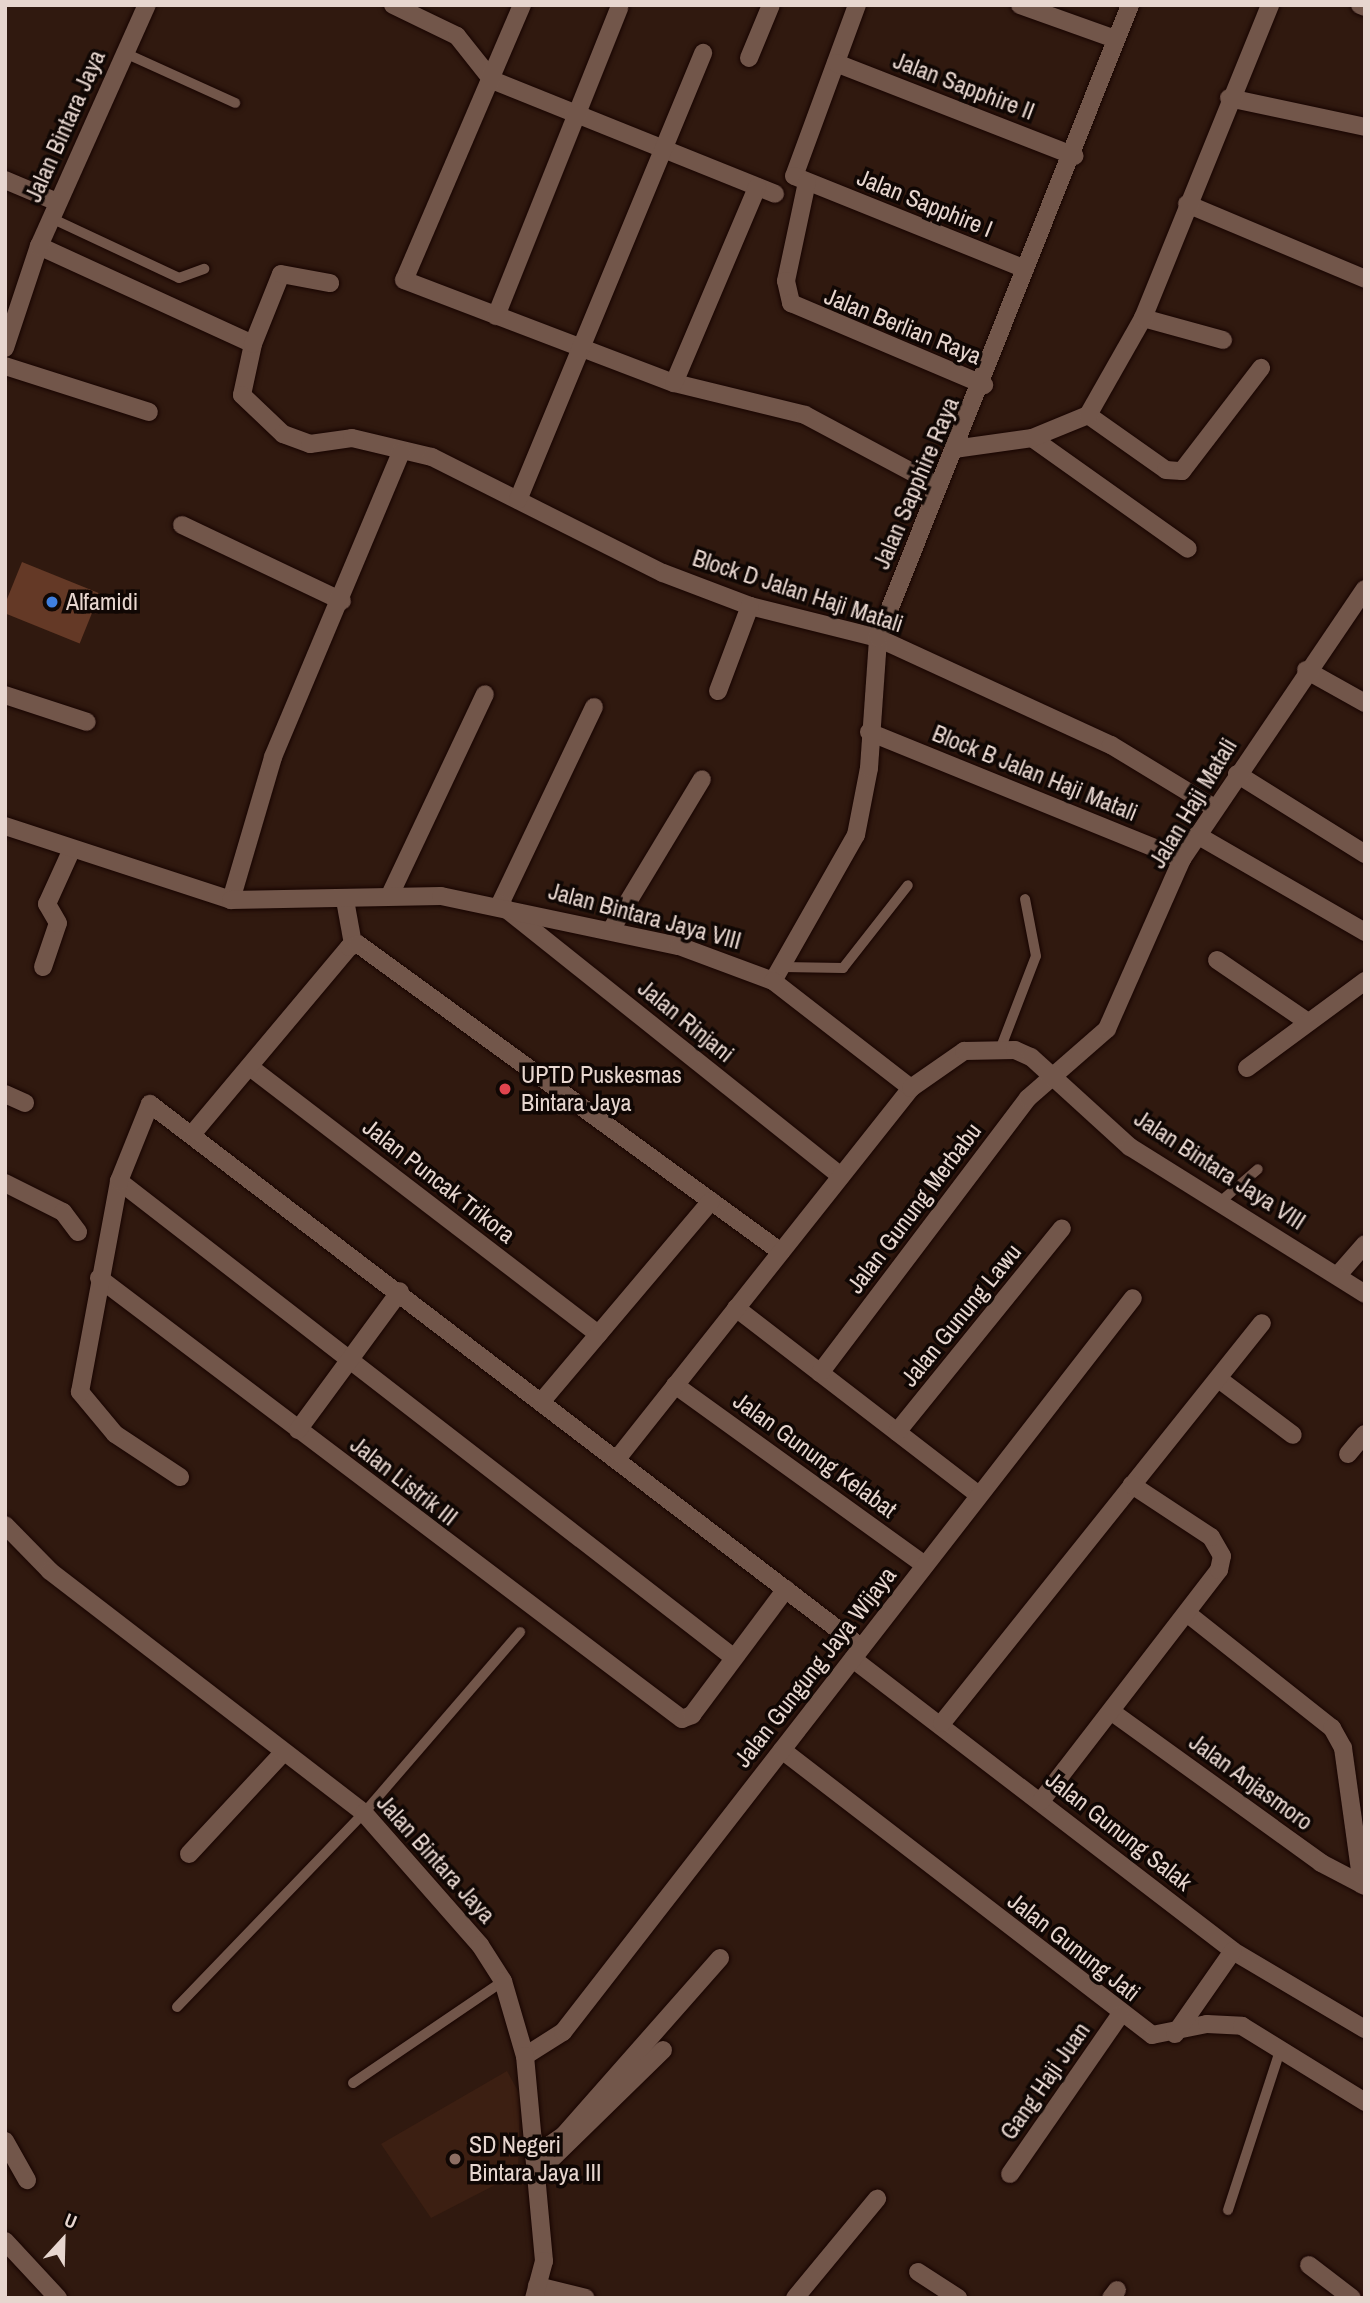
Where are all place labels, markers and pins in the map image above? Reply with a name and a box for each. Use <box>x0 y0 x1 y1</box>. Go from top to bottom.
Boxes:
place label: Alfamidi <box>66 588 138 616</box>
marker: Alfamidi <box>44 594 60 610</box>
place label: UPTD Puskesmas Bintara Jaya <box>521 1061 682 1117</box>
marker: UPTD Puskesmas Bintara Jaya <box>495 1079 515 1099</box>
place label: SD Negeri Bintara Jaya III <box>469 2131 601 2187</box>
marker: SD Negeri Bintara Jaya III <box>447 2151 463 2167</box>

